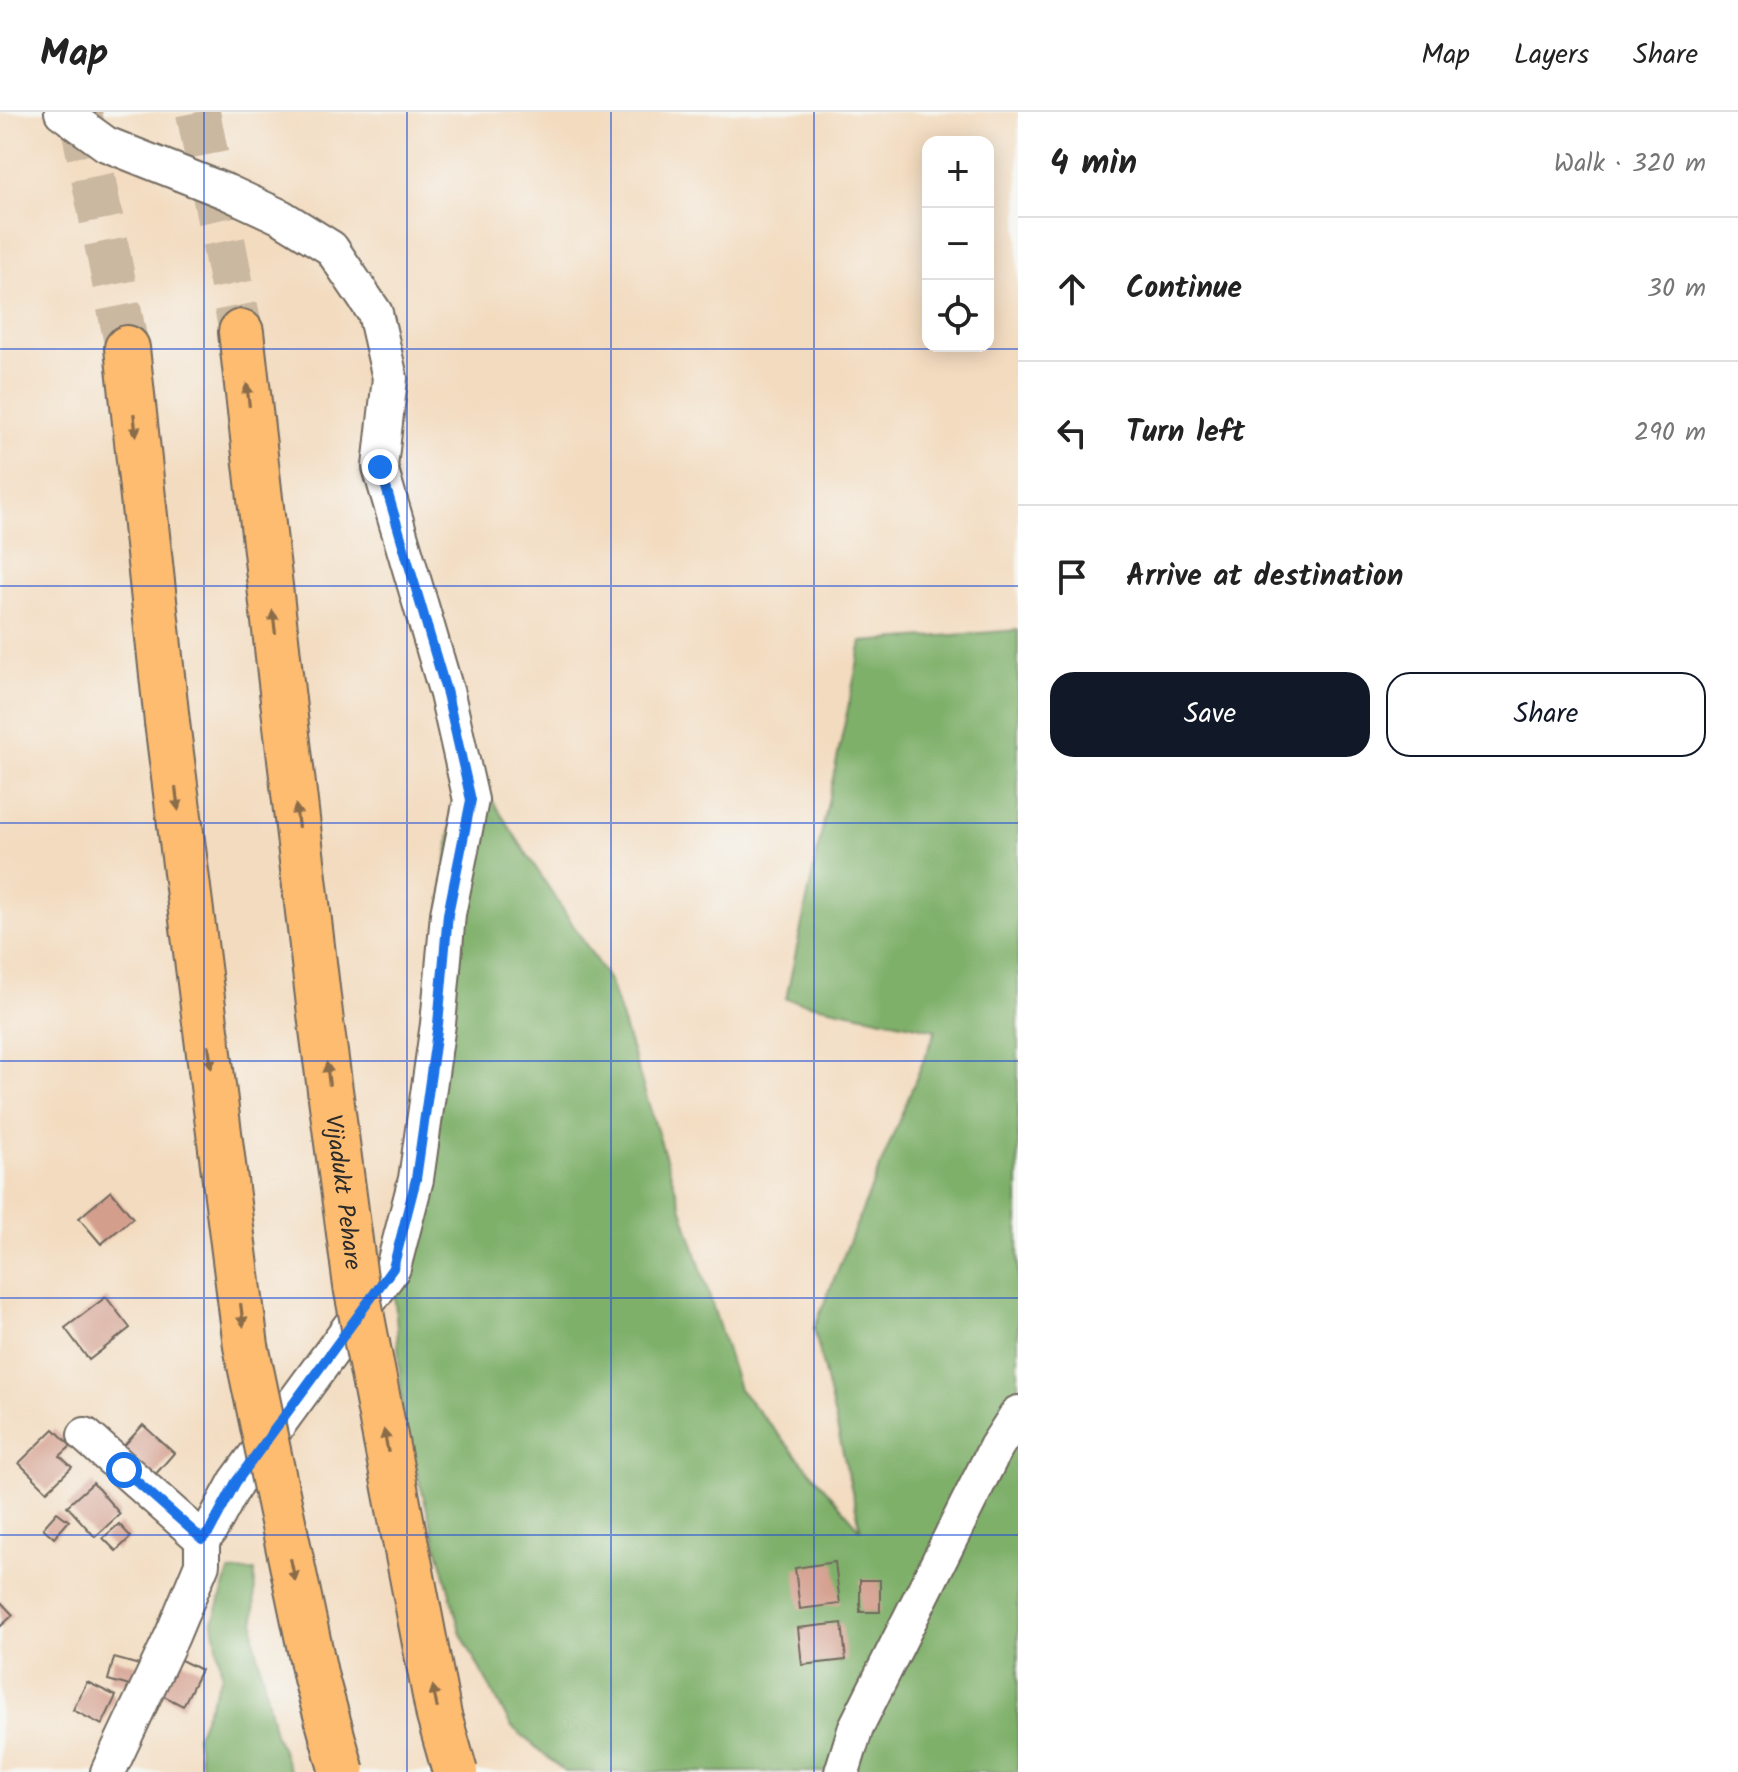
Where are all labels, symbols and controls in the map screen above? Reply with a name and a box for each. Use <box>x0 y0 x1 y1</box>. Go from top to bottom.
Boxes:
text: Map <box>40 25 109 85</box>
text: Map <box>1421 33 1470 78</box>
text: Layers <box>1514 33 1589 78</box>
text: Share <box>1633 33 1698 78</box>
map controls <box>922 136 994 352</box>
button: + <box>922 136 994 208</box>
text: 4 min <box>1050 137 1137 191</box>
text: Walk · 320 m <box>1554 143 1706 185</box>
button: − <box>922 208 994 280</box>
text: Continue <box>1126 265 1242 313</box>
icon: ahead <box>1050 267 1094 311</box>
text: 30 m <box>1647 268 1706 310</box>
button: locate <box>922 280 994 352</box>
one-way arrow <box>241 382 254 407</box>
text: Turn left <box>1126 409 1245 457</box>
icon: left <box>1050 411 1094 455</box>
text: 290 m <box>1634 412 1706 454</box>
one-way arrow <box>129 413 142 438</box>
route end <box>362 449 398 485</box>
text: Arrive at destination <box>1126 553 1403 601</box>
icon: arrive <box>1050 555 1094 599</box>
one-way arrow <box>268 610 281 635</box>
button: Save <box>1050 672 1370 757</box>
button: Share <box>1386 672 1706 757</box>
one-way arrow <box>171 787 184 812</box>
one-way arrow <box>290 803 303 828</box>
one-way arrow <box>204 1045 217 1070</box>
one-way arrow <box>321 1061 334 1086</box>
street label: Vijadukt Pehare <box>312 1112 372 1273</box>
one-way arrow <box>236 1303 249 1328</box>
one-way arrow <box>379 1429 391 1454</box>
route start <box>106 1452 142 1488</box>
one-way arrow <box>287 1558 300 1583</box>
one-way arrow <box>428 1684 441 1709</box>

